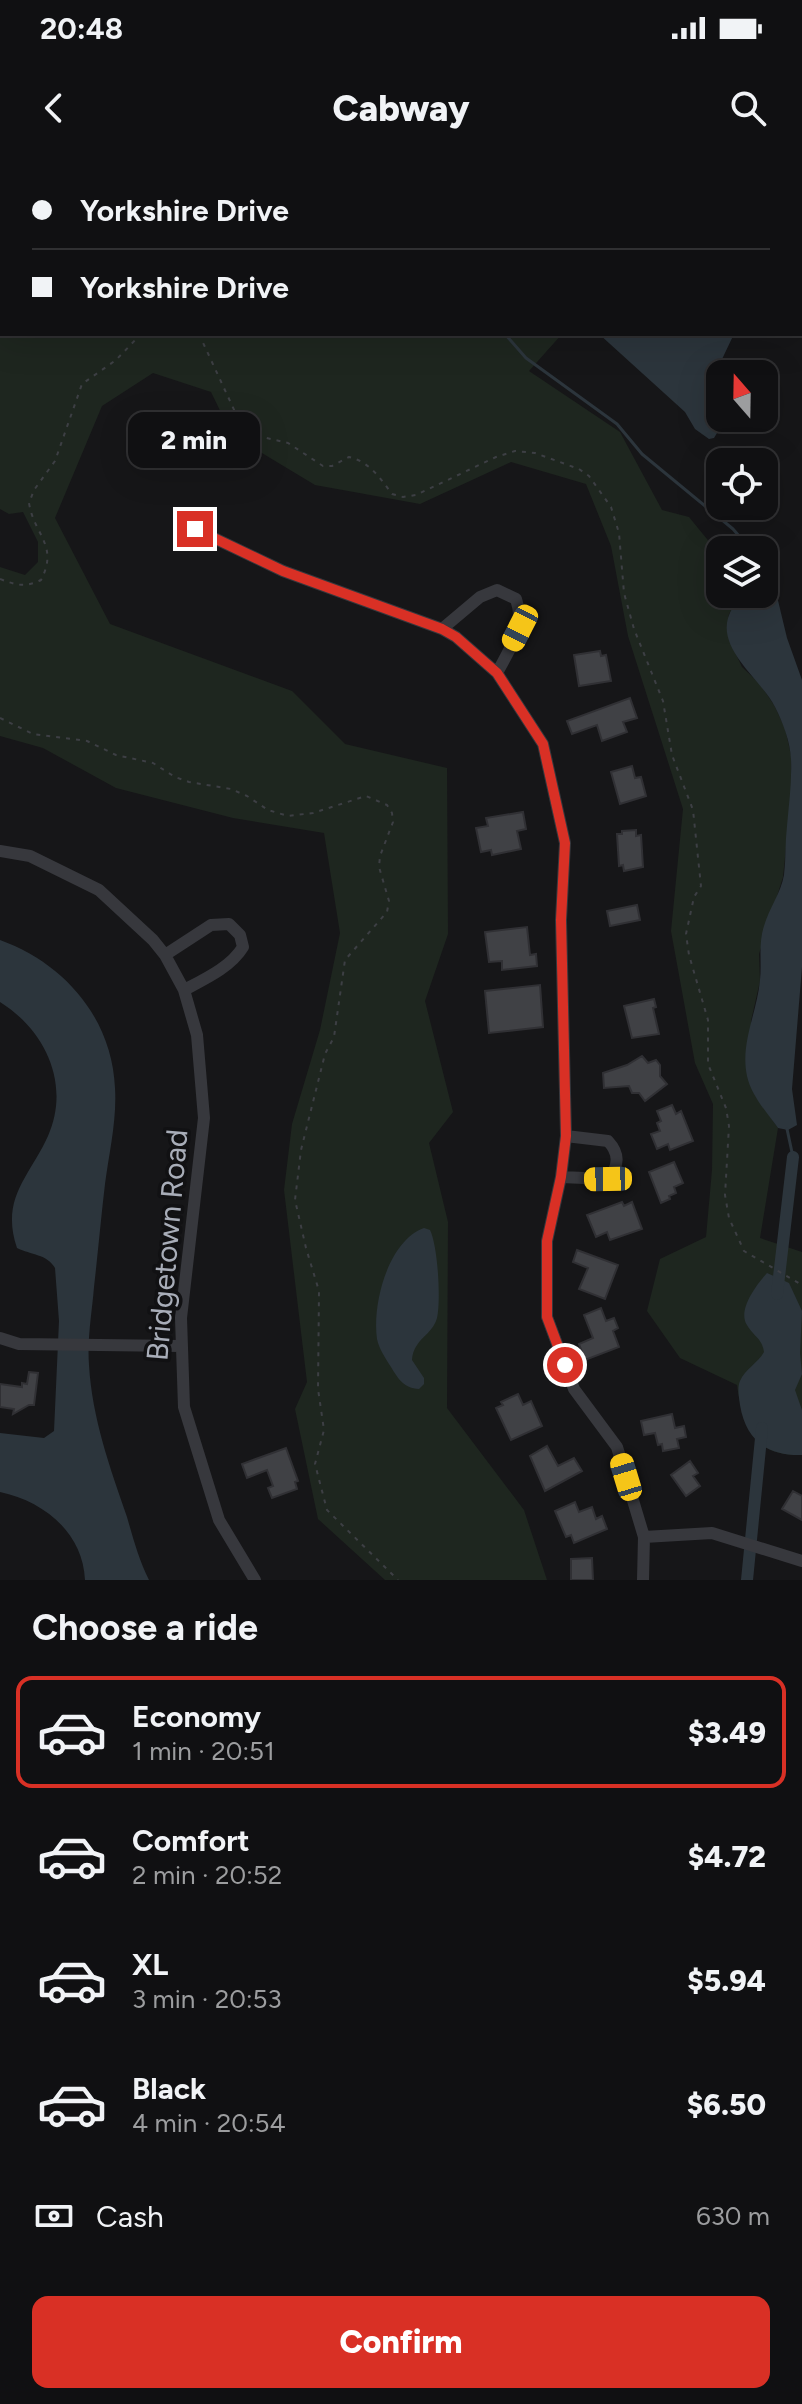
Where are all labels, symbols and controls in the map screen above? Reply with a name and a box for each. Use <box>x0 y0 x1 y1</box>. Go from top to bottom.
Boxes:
text: 20:48 <box>40 10 123 47</box>
icon: back <box>32 86 76 130</box>
icon: search <box>726 86 770 130</box>
text: Cabway <box>333 87 469 130</box>
text: Yorkshire Drive <box>80 192 289 229</box>
text: Yorkshire Drive <box>80 269 289 306</box>
north arrow <box>706 360 778 432</box>
map controls <box>706 360 778 608</box>
callout: 2 min <box>129 413 261 469</box>
text: 2 min <box>161 424 227 456</box>
button: locate <box>706 448 778 520</box>
route end <box>177 511 213 547</box>
button: layers <box>706 536 778 608</box>
car <box>498 601 542 655</box>
street label: Bridgetown Road <box>138 1128 196 1362</box>
car <box>584 1167 632 1191</box>
route start <box>547 1347 583 1383</box>
car <box>608 1451 644 1503</box>
text: Choose a ride <box>32 1606 258 1649</box>
icon: car <box>36 1696 108 1768</box>
text: Economy <box>132 1698 261 1735</box>
text: $3.49 <box>688 1714 766 1751</box>
text: 1 min · 20:51 <box>132 1735 275 1767</box>
icon: car <box>36 1820 108 1892</box>
text: Comfort <box>132 1822 250 1859</box>
text: $4.72 <box>688 1838 766 1875</box>
text: 2 min · 20:52 <box>132 1859 282 1891</box>
icon: car <box>36 1944 108 2016</box>
text: XL <box>132 1946 168 1983</box>
text: $5.94 <box>687 1962 766 1999</box>
text: 3 min · 20:53 <box>132 1983 282 2015</box>
icon: car <box>36 2068 108 2140</box>
text: Black <box>132 2070 206 2107</box>
text: $6.50 <box>687 2086 766 2123</box>
text: 4 min · 20:54 <box>132 2107 286 2139</box>
icon: cash <box>32 2194 76 2238</box>
text: Cash <box>96 2198 164 2235</box>
text: 630 m <box>696 2200 770 2232</box>
button: Confirm <box>32 2296 770 2388</box>

